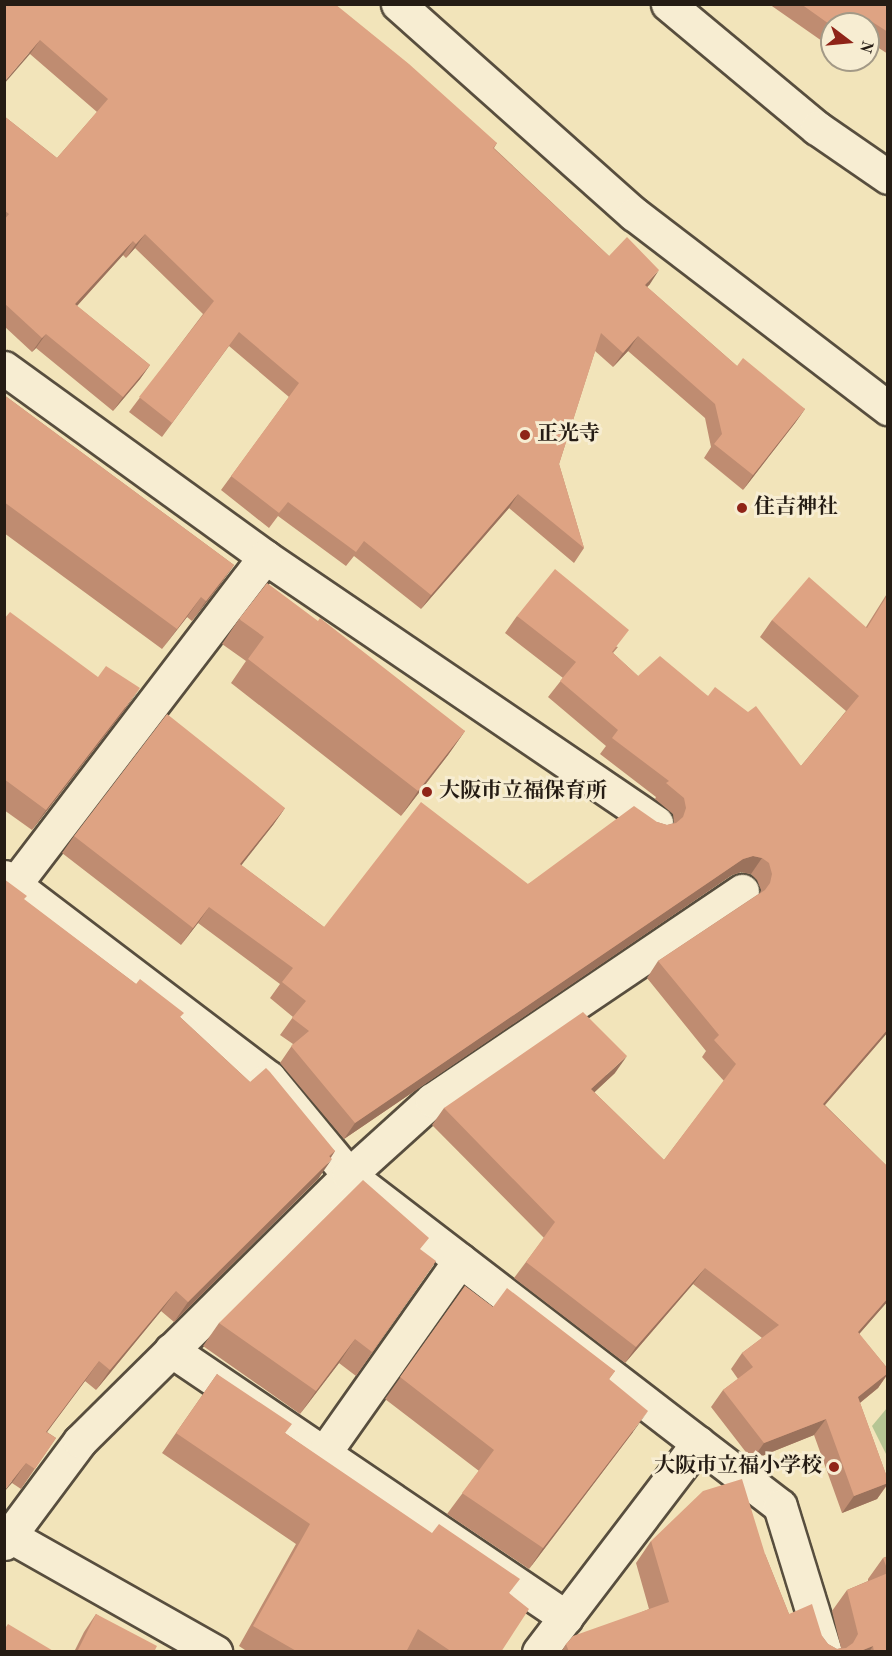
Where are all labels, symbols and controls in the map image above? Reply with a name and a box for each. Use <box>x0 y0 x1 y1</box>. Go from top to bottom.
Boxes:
north arrow <box>820 12 880 72</box>
text: N <box>856 38 875 54</box>
place label: 正光寺 <box>537 422 600 448</box>
marker: 正光寺 <box>518 428 532 442</box>
place label: 住吉神社 <box>754 495 838 521</box>
marker: 住吉神社 <box>735 501 749 515</box>
place label: 大阪市立福保育所 <box>439 779 607 805</box>
marker: 大阪市立福保育所 <box>420 785 434 799</box>
place label: 大阪市立福小学校 <box>654 1454 822 1480</box>
marker: 大阪市立福小学校 <box>827 1460 841 1474</box>

